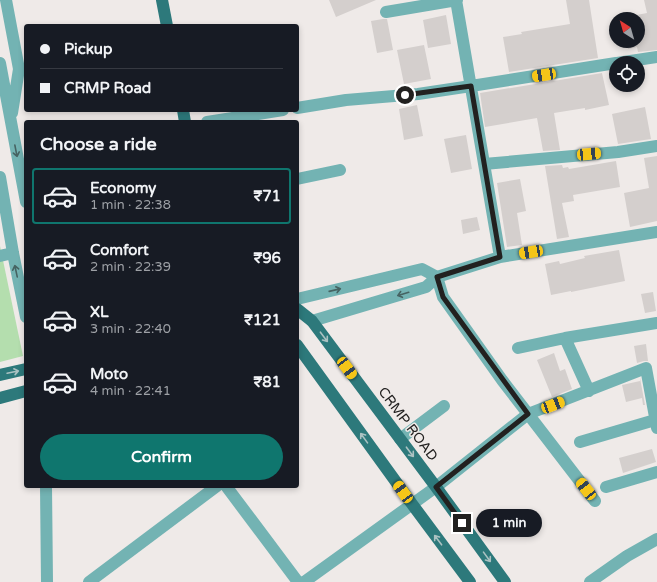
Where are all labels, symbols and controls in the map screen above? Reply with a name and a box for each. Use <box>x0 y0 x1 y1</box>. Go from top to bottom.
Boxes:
north arrow <box>609 12 645 48</box>
map controls <box>609 12 645 92</box>
text: Pickup <box>64 40 112 58</box>
button: locate <box>609 56 645 92</box>
car <box>531 67 557 83</box>
text: CRMP Road <box>64 79 151 97</box>
route start <box>396 86 414 104</box>
text: Choose a ride <box>40 133 157 155</box>
one-way arrow <box>12 144 20 157</box>
car <box>577 147 601 161</box>
icon: car <box>42 178 78 214</box>
text: Economy <box>90 179 156 197</box>
text: ₹71 <box>253 187 281 205</box>
text: 1 min · 22:38 <box>90 197 171 213</box>
icon: car <box>42 240 78 276</box>
text: Comfort <box>90 241 149 259</box>
car <box>518 244 544 260</box>
text: ₹96 <box>253 249 281 267</box>
text: 2 min · 22:39 <box>90 259 171 275</box>
one-way arrow <box>12 265 20 278</box>
one-way arrow <box>328 286 341 294</box>
one-way arrow <box>397 291 410 298</box>
icon: car <box>42 302 78 338</box>
text: XL <box>90 303 109 321</box>
text: ₹121 <box>244 311 281 329</box>
text: 3 min · 22:40 <box>90 321 171 337</box>
one-way arrow <box>319 331 328 342</box>
car <box>335 355 359 381</box>
icon: car <box>42 364 78 400</box>
text: Moto <box>90 365 128 383</box>
one-way arrow <box>6 368 19 376</box>
text: ₹81 <box>253 373 281 391</box>
text: 4 min · 22:41 <box>90 383 171 399</box>
street label: CRMP ROAD <box>375 384 441 464</box>
car <box>540 395 566 415</box>
one-way arrow <box>360 433 368 444</box>
button: Confirm <box>40 434 283 480</box>
one-way arrow <box>406 446 414 457</box>
car <box>574 476 598 502</box>
car <box>391 479 415 505</box>
callout: 1 min <box>476 509 542 537</box>
route end <box>453 514 471 532</box>
text: 1 min <box>492 515 526 531</box>
one-way arrow <box>434 534 443 545</box>
one-way arrow <box>482 551 491 562</box>

